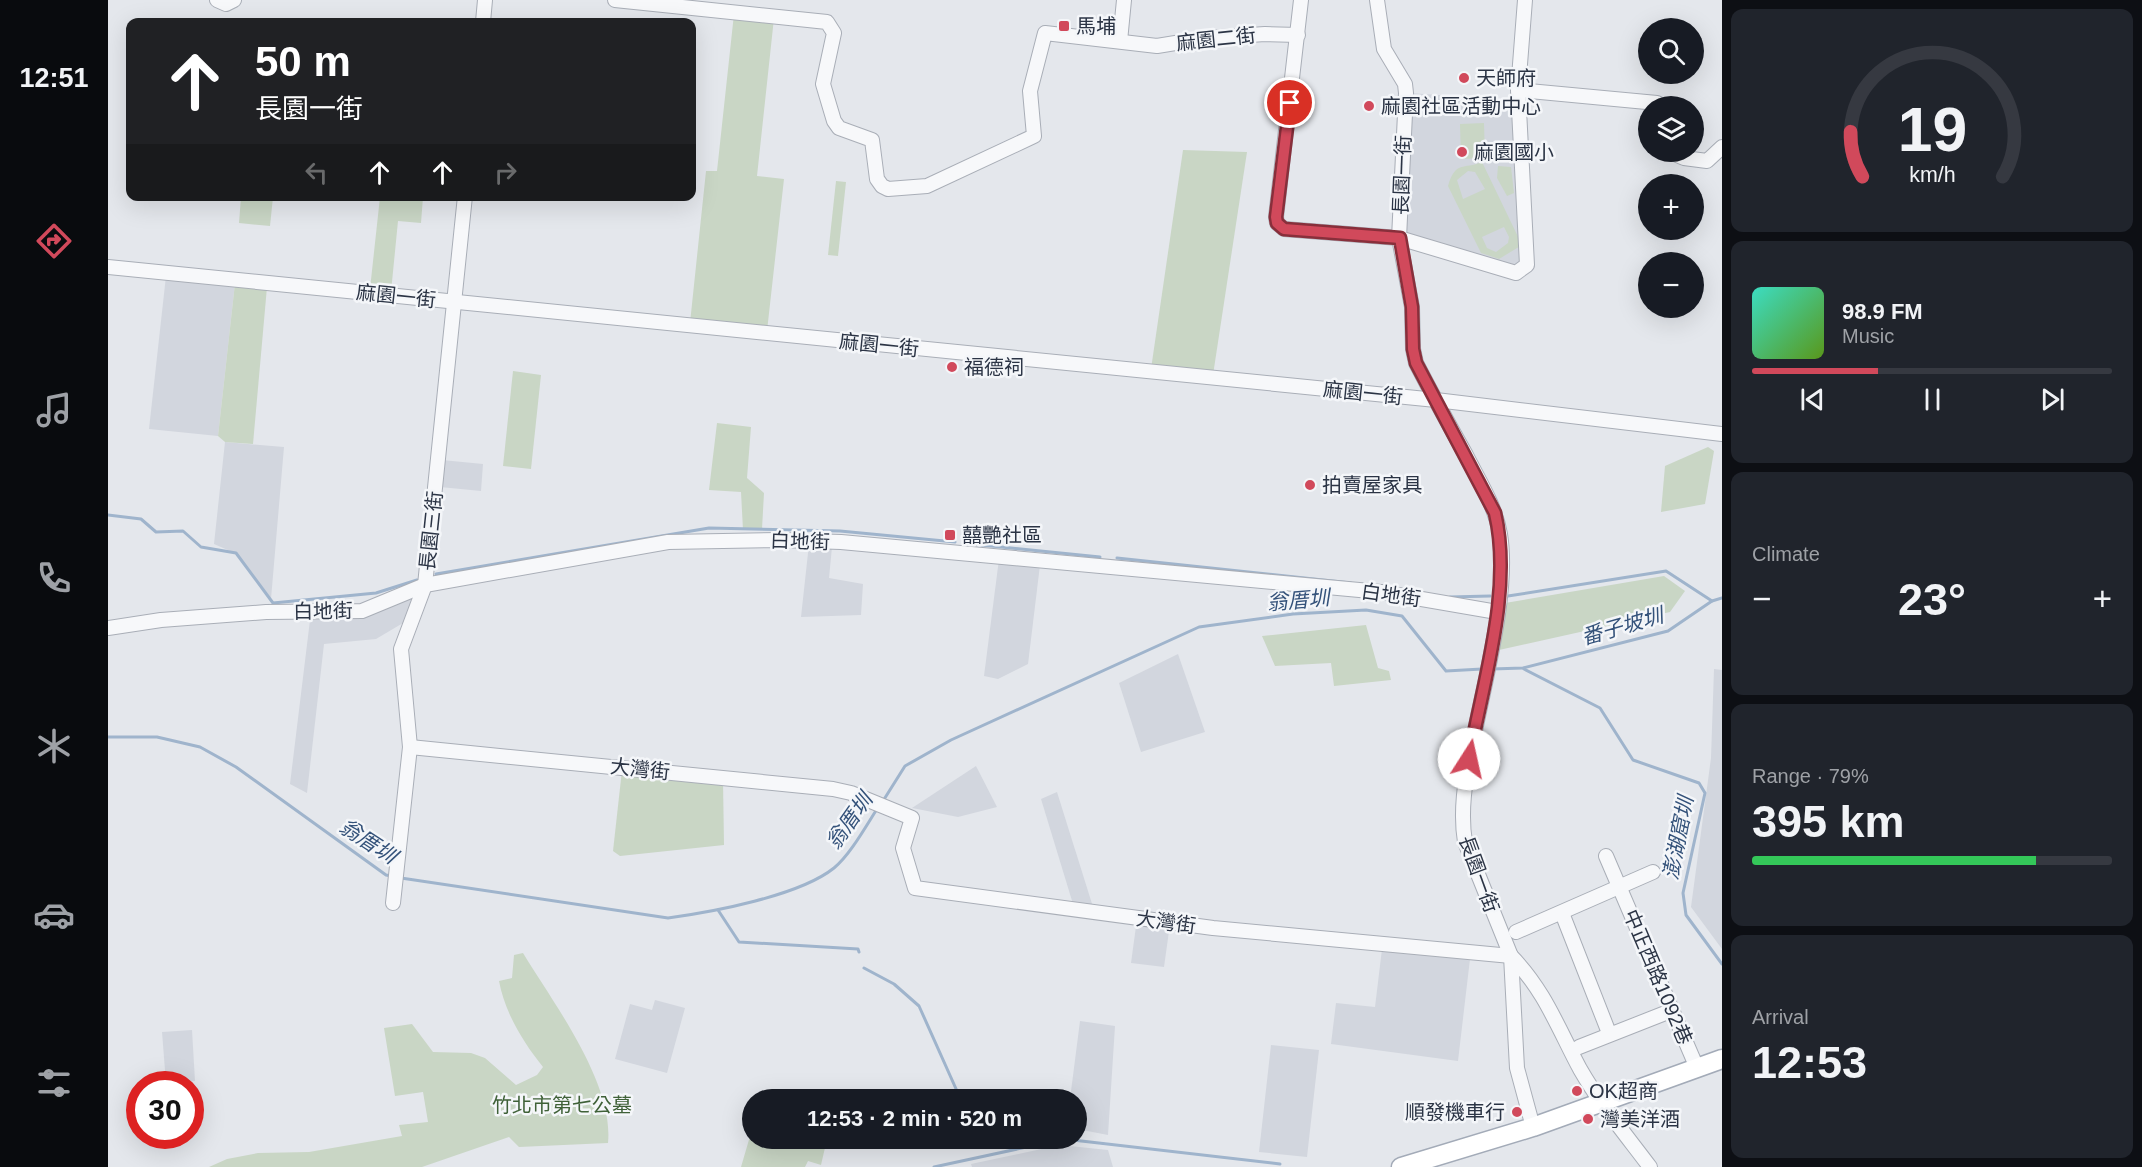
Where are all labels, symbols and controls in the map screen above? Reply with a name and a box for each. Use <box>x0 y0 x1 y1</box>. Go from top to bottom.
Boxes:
place label: 馬埔 <box>1076 15 1116 37</box>
map controls <box>1638 18 1704 318</box>
button: search <box>1638 18 1704 84</box>
marker: 馬埔 <box>1057 19 1071 33</box>
street label: 麻園二街 <box>1175 24 1257 54</box>
text: 50 m <box>255 38 351 85</box>
icon: ahead <box>156 42 234 120</box>
text: 12:51 <box>19 63 89 93</box>
place label: 天師府 <box>1476 67 1536 89</box>
marker: 天師府 <box>1457 71 1471 85</box>
pin <box>1264 77 1315 128</box>
icon: arrive <box>1273 86 1306 119</box>
text: 長園一街 <box>255 94 363 124</box>
place label: 麻園社區活動中心 <box>1381 95 1541 117</box>
text: 19 <box>1897 95 1967 164</box>
button: layers <box>1638 96 1704 162</box>
marker: 麻園社區活動中心 <box>1362 99 1376 113</box>
street label: 長園一街 <box>1390 135 1414 215</box>
place label: 麻園國小 <box>1474 141 1554 163</box>
marker: 麻園國小 <box>1455 145 1469 159</box>
icon: left <box>300 156 333 189</box>
icon: ahead <box>363 156 396 189</box>
icon: ahead <box>426 156 459 189</box>
icon: right <box>489 156 522 189</box>
text: km/h <box>1909 164 1955 188</box>
button: + <box>1638 174 1704 240</box>
icon: directions <box>33 220 75 262</box>
button: − <box>1638 252 1704 318</box>
street label: 麻園一街 <box>355 281 437 311</box>
text: 98.9 FM <box>1842 299 1923 324</box>
text: Music <box>1842 325 1894 347</box>
street label: 麻園一街 <box>838 330 920 360</box>
place label: 福德祠 <box>964 356 1024 378</box>
marker: 福德祠 <box>945 360 959 374</box>
street label: 麻園一街 <box>1322 378 1404 408</box>
icon: previous <box>1796 383 1829 416</box>
icon: pause <box>1916 383 1949 416</box>
icon: next <box>2036 383 2069 416</box>
icon: music <box>33 389 75 431</box>
place label: 拍賣屋家具 <box>1322 474 1422 496</box>
marker: 拍賣屋家具 <box>1303 478 1317 492</box>
street label: 長園三街 <box>416 490 446 572</box>
place label: 囍艷社區 <box>962 524 1042 546</box>
marker: 囍艷社區 <box>943 528 957 542</box>
street label: 白地街 <box>770 529 830 553</box>
text: Climate <box>1752 543 1820 565</box>
icon: phone <box>33 557 75 599</box>
text: 23° <box>1898 574 1966 625</box>
street label: 白地街 <box>1360 580 1422 610</box>
text: − <box>1752 580 1771 617</box>
text: + <box>2093 580 2112 617</box>
water label: 翁厝圳 <box>1266 586 1333 614</box>
street label: 白地街 <box>293 599 353 623</box>
water label: 番子坡圳 <box>1578 603 1668 649</box>
icon: climate <box>33 725 75 767</box>
position arrow <box>1437 727 1501 791</box>
street label: 大灣街 <box>609 755 671 783</box>
text: Range · 79% <box>1752 765 1869 787</box>
water label: 翁厝圳 <box>822 786 878 853</box>
water label: 澎湖窟圳 <box>1659 792 1698 881</box>
text: 395 km <box>1752 796 1905 847</box>
water label: 翁厝圳 <box>335 814 403 869</box>
street label: 長園一街 <box>1455 833 1503 915</box>
icon: car <box>33 894 75 936</box>
street label: 中正西路1092巷 <box>1620 906 1696 1048</box>
street label: 大灣街 <box>1135 907 1197 937</box>
text: Arrival <box>1752 1006 1809 1028</box>
text: 12:53 <box>1752 1037 1867 1088</box>
icon: filters <box>33 1062 75 1104</box>
speed limit sign: 30 <box>126 1071 204 1149</box>
place label: OK超商 <box>1589 1080 1658 1102</box>
marker: OK超商 <box>1570 1084 1584 1098</box>
park label: 竹北市第七公墓 <box>492 1094 632 1116</box>
place label: 順發機車行 <box>1405 1101 1505 1123</box>
marker: 順發機車行 <box>1510 1105 1524 1119</box>
text: 12:53 · 2 min · 520 m <box>807 1106 1022 1131</box>
place label: 灣美洋酒 <box>1600 1108 1680 1130</box>
marker: 灣美洋酒 <box>1581 1112 1595 1126</box>

